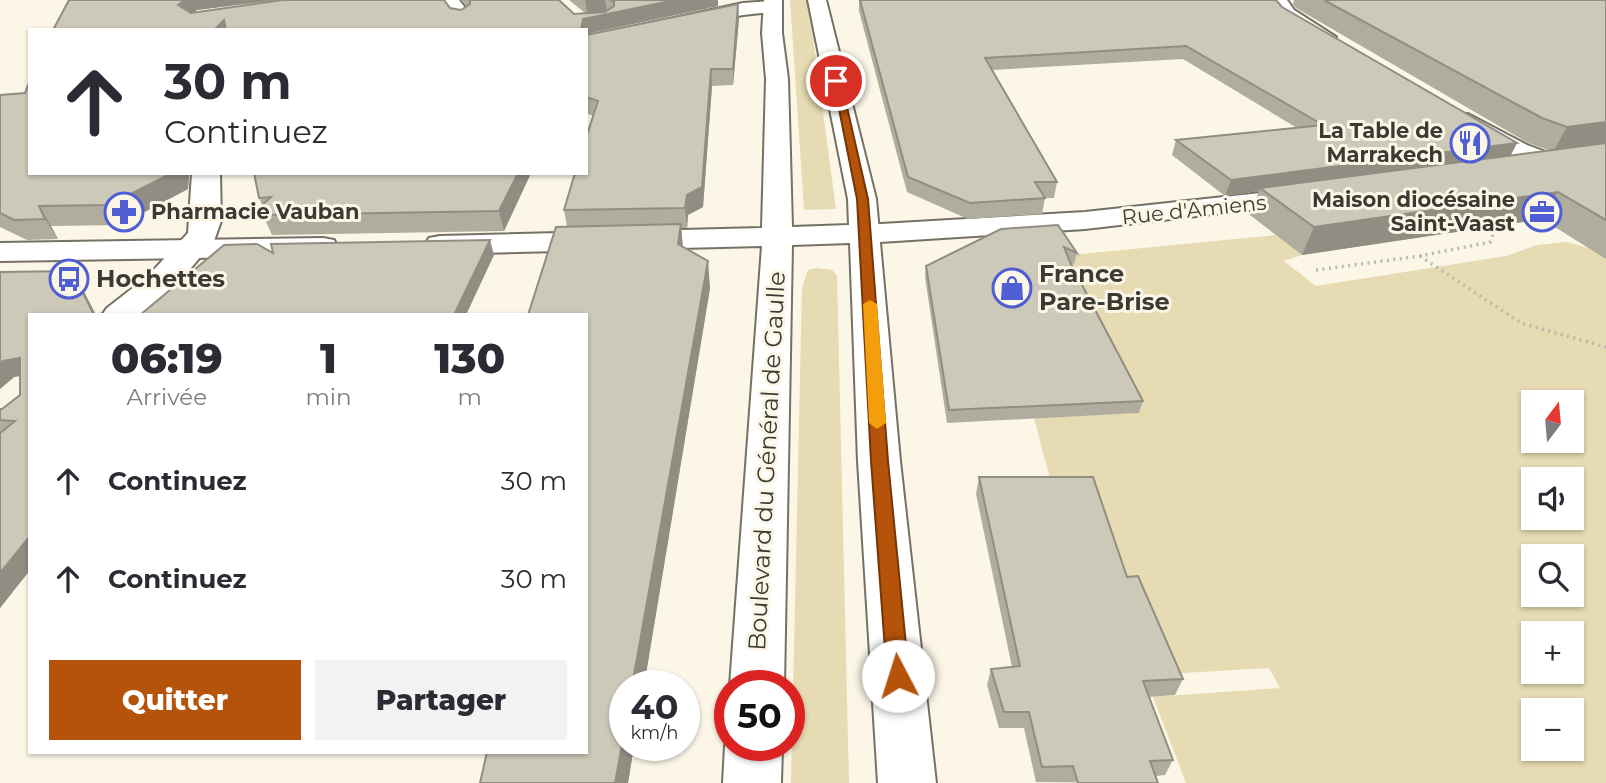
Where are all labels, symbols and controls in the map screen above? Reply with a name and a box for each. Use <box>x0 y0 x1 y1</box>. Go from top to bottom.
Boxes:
pin <box>806 51 866 111</box>
text: 30 m <box>164 52 292 111</box>
icon: ahead <box>49 56 140 147</box>
icon: arrive <box>817 62 855 100</box>
text: Continuez <box>164 112 328 151</box>
place label: La Table de Marrakech <box>1318 118 1443 167</box>
restaurant icon: La Table de Marrakech <box>1449 122 1491 164</box>
place label: Maison diocésaine Saint-Vaast <box>1312 187 1515 236</box>
street label: Rue d'Amiens <box>1120 189 1267 230</box>
pharmacy icon: Pharmacie Vauban <box>103 191 145 233</box>
office icon: Maison diocésaine Saint-Vaast <box>1521 191 1563 233</box>
place label: Pharmacie Vauban <box>151 199 359 224</box>
bus stop icon: Hochettes <box>48 258 90 300</box>
place label: France Pare-Brise <box>1039 259 1170 316</box>
place label: Hochettes <box>96 264 225 293</box>
shop icon: France Pare-Brise <box>991 267 1033 309</box>
street label: Boulevard du Général de Gaulle <box>742 271 791 651</box>
text: 06:19 <box>111 332 223 384</box>
text: 1 <box>320 332 337 384</box>
text: 130 <box>434 332 505 384</box>
text: Arrivée <box>126 383 207 411</box>
text: min <box>305 383 352 411</box>
text: m <box>458 383 482 411</box>
north arrow <box>1521 390 1584 453</box>
map controls <box>1521 390 1584 761</box>
icon: ahead <box>49 462 87 500</box>
text: Continuez <box>108 465 247 497</box>
text: 30 m <box>501 465 567 497</box>
button: sound <box>1521 467 1584 530</box>
button: search <box>1521 544 1584 607</box>
icon: ahead <box>49 560 87 598</box>
text: Continuez <box>108 563 247 595</box>
text: 30 m <box>501 563 567 595</box>
button: + <box>1521 621 1584 684</box>
position arrow <box>861 639 935 713</box>
button: Quitter <box>49 660 301 740</box>
button: Partager <box>315 660 567 740</box>
speed limit sign: 50 <box>714 670 805 761</box>
text: 40 <box>631 685 678 728</box>
button: − <box>1521 698 1584 761</box>
text: km/h <box>630 722 679 744</box>

